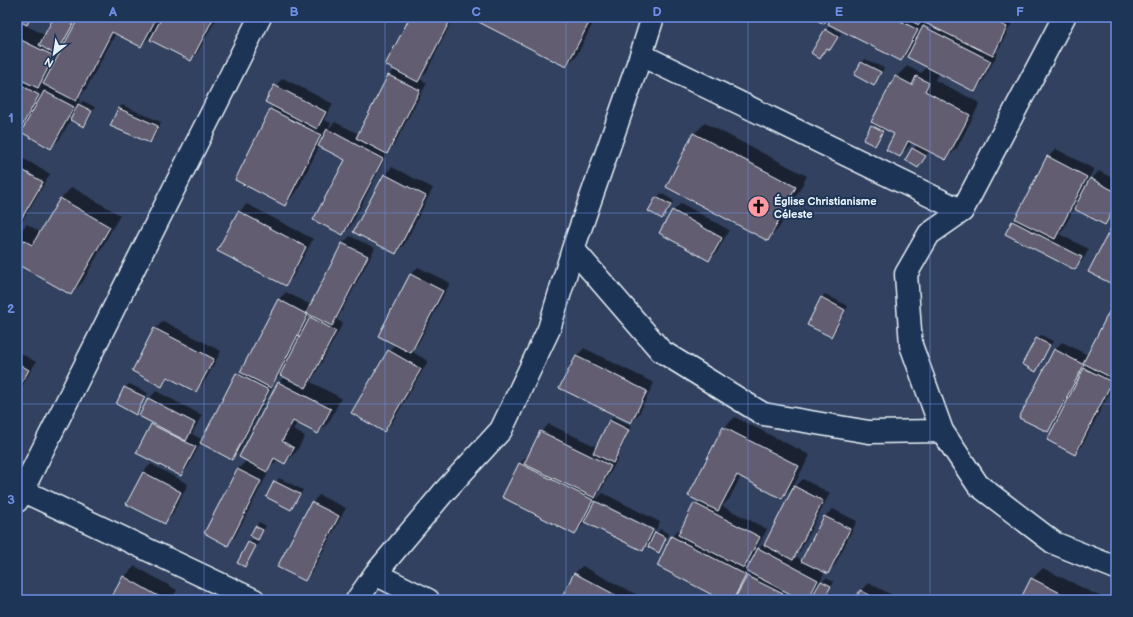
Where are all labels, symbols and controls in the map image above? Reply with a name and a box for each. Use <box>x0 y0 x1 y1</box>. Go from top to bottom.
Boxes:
text: A <box>108 4 117 20</box>
text: B <box>289 4 299 20</box>
text: C <box>471 4 481 20</box>
text: D <box>652 4 662 20</box>
text: E <box>835 4 844 20</box>
text: F <box>1016 4 1024 20</box>
north arrow <box>34 34 74 74</box>
text: N <box>42 55 56 70</box>
text: 1 <box>8 110 14 126</box>
church icon: Église Christianisme Céleste <box>745 194 771 220</box>
place label: Église Christianisme Céleste <box>774 194 877 221</box>
text: 2 <box>7 301 15 317</box>
text: 3 <box>7 492 15 508</box>

